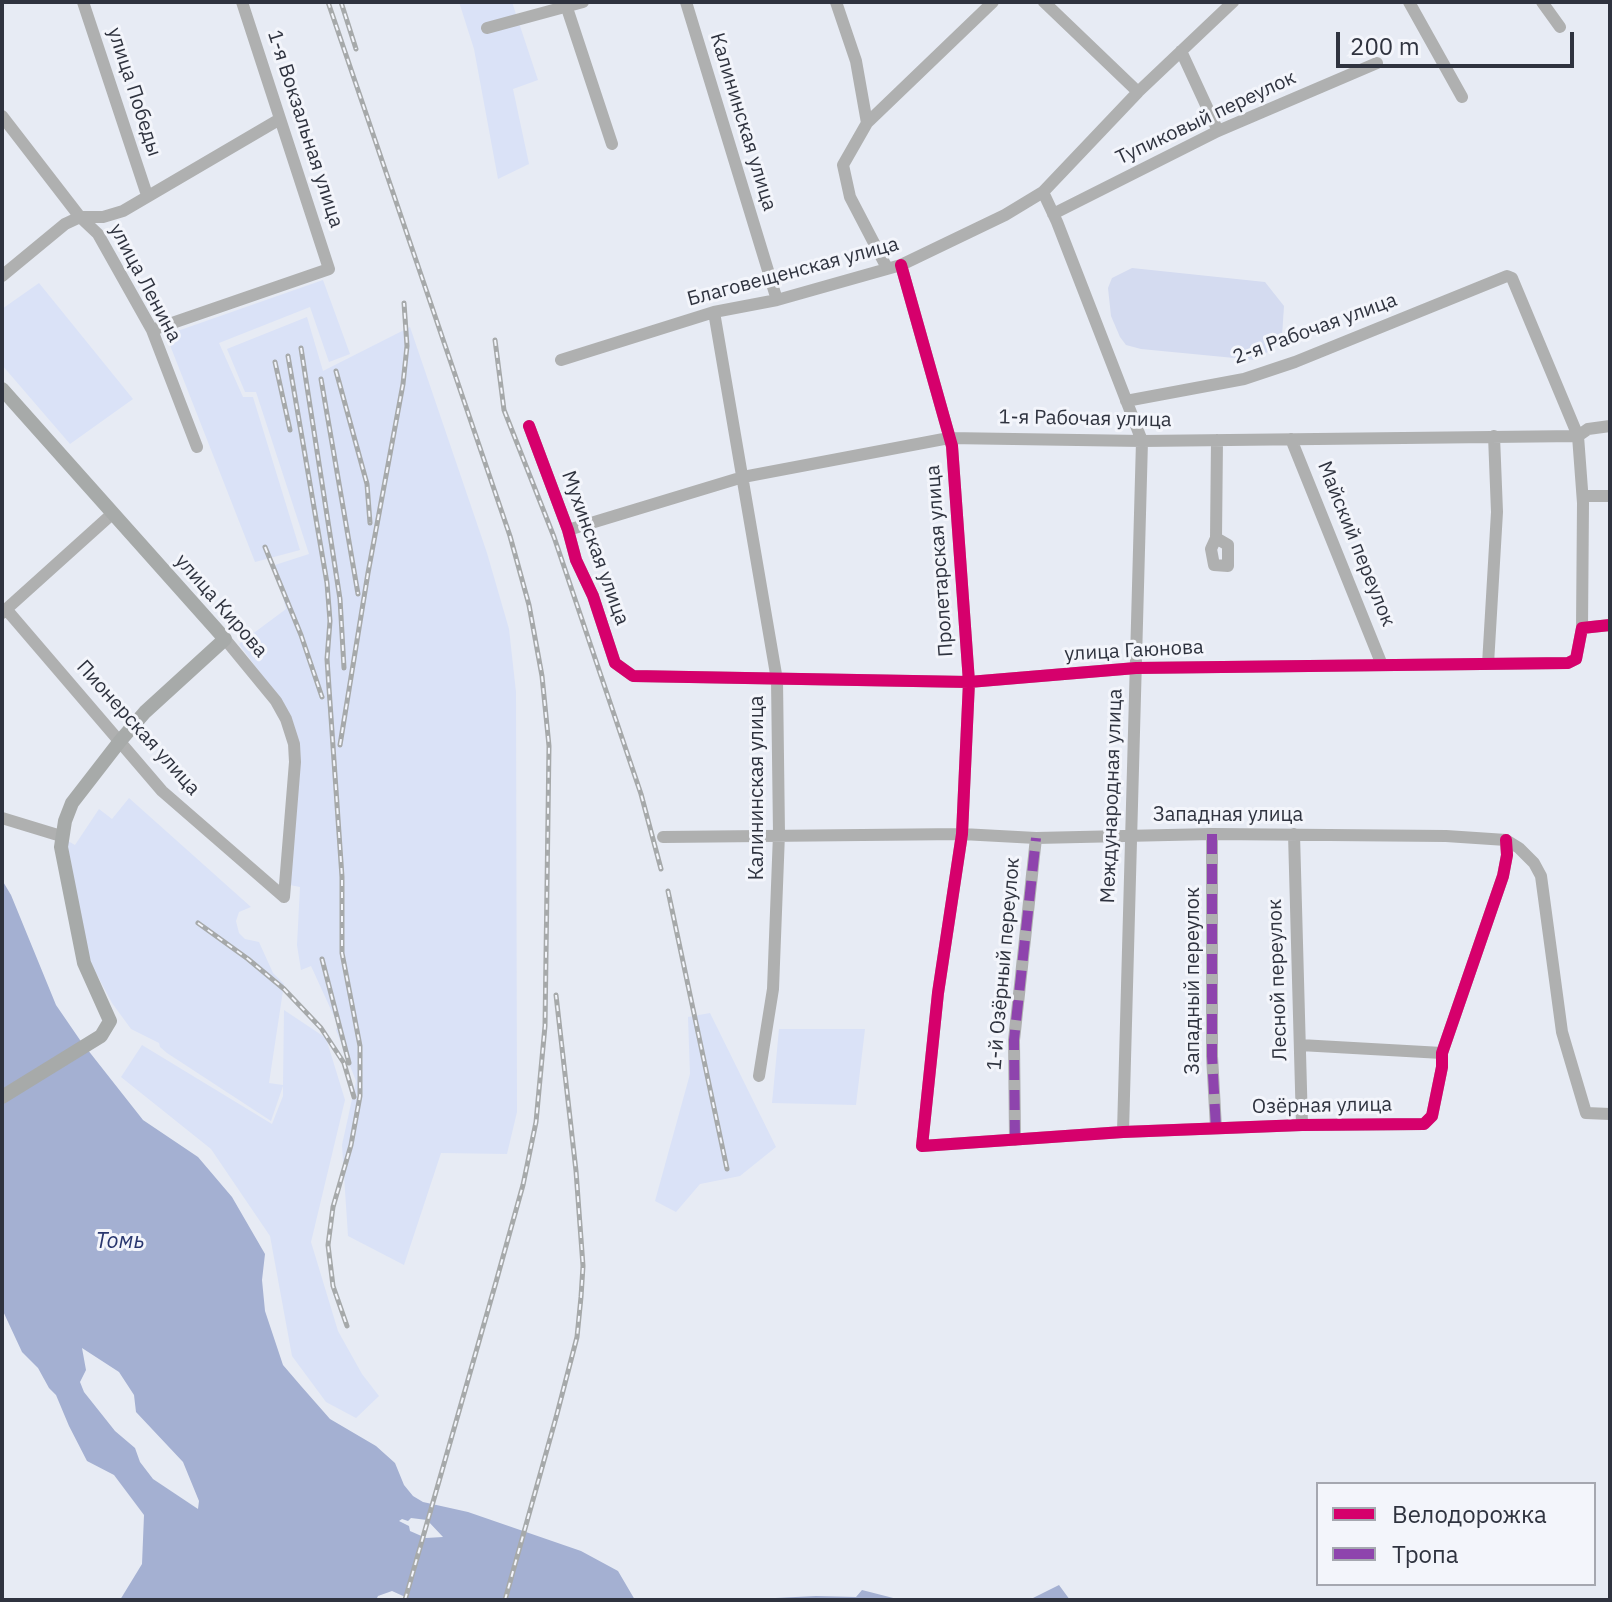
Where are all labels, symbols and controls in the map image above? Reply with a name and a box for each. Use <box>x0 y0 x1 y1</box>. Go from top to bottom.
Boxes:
scale bar <box>1340 16 1578 66</box>
street label: улица Победы <box>102 25 166 159</box>
street label: 1-я Вокзальная улица <box>262 27 348 231</box>
street label: Калининская улица <box>705 30 781 214</box>
text: 200 m <box>1350 30 1420 62</box>
street label: Тупиковый переулок <box>1112 66 1300 170</box>
street label: улица Ленина <box>104 220 186 346</box>
street label: Благовещенская улица <box>685 232 901 312</box>
street label: 2-я Рабочая улица <box>1230 288 1400 370</box>
street label: 1-я Рабочая улица <box>998 405 1172 433</box>
street label: Майский переулок <box>1312 458 1400 630</box>
street label: Пролетарская улица <box>921 464 959 658</box>
street label: Мухинская улица <box>556 468 634 628</box>
street label: улица Кирова <box>169 549 273 663</box>
street label: улица Гаюнова <box>1064 635 1204 667</box>
street label: Пионерская улица <box>71 655 205 801</box>
street label: Международная улица <box>1096 688 1128 904</box>
street label: Калининская улица <box>745 696 769 880</box>
street label: Западная улица <box>1153 803 1303 827</box>
street label: 1-й Озёрный переулок <box>983 856 1025 1072</box>
street label: Западный переулок <box>1181 887 1205 1075</box>
street label: Лесной переулок <box>1263 899 1293 1061</box>
street label: Озёрная улица <box>1252 1093 1392 1119</box>
water label: Томь <box>96 1229 144 1255</box>
legend <box>1316 1482 1596 1586</box>
text: Велодорожка <box>1392 1498 1547 1530</box>
text: Тропа <box>1392 1538 1459 1570</box>

